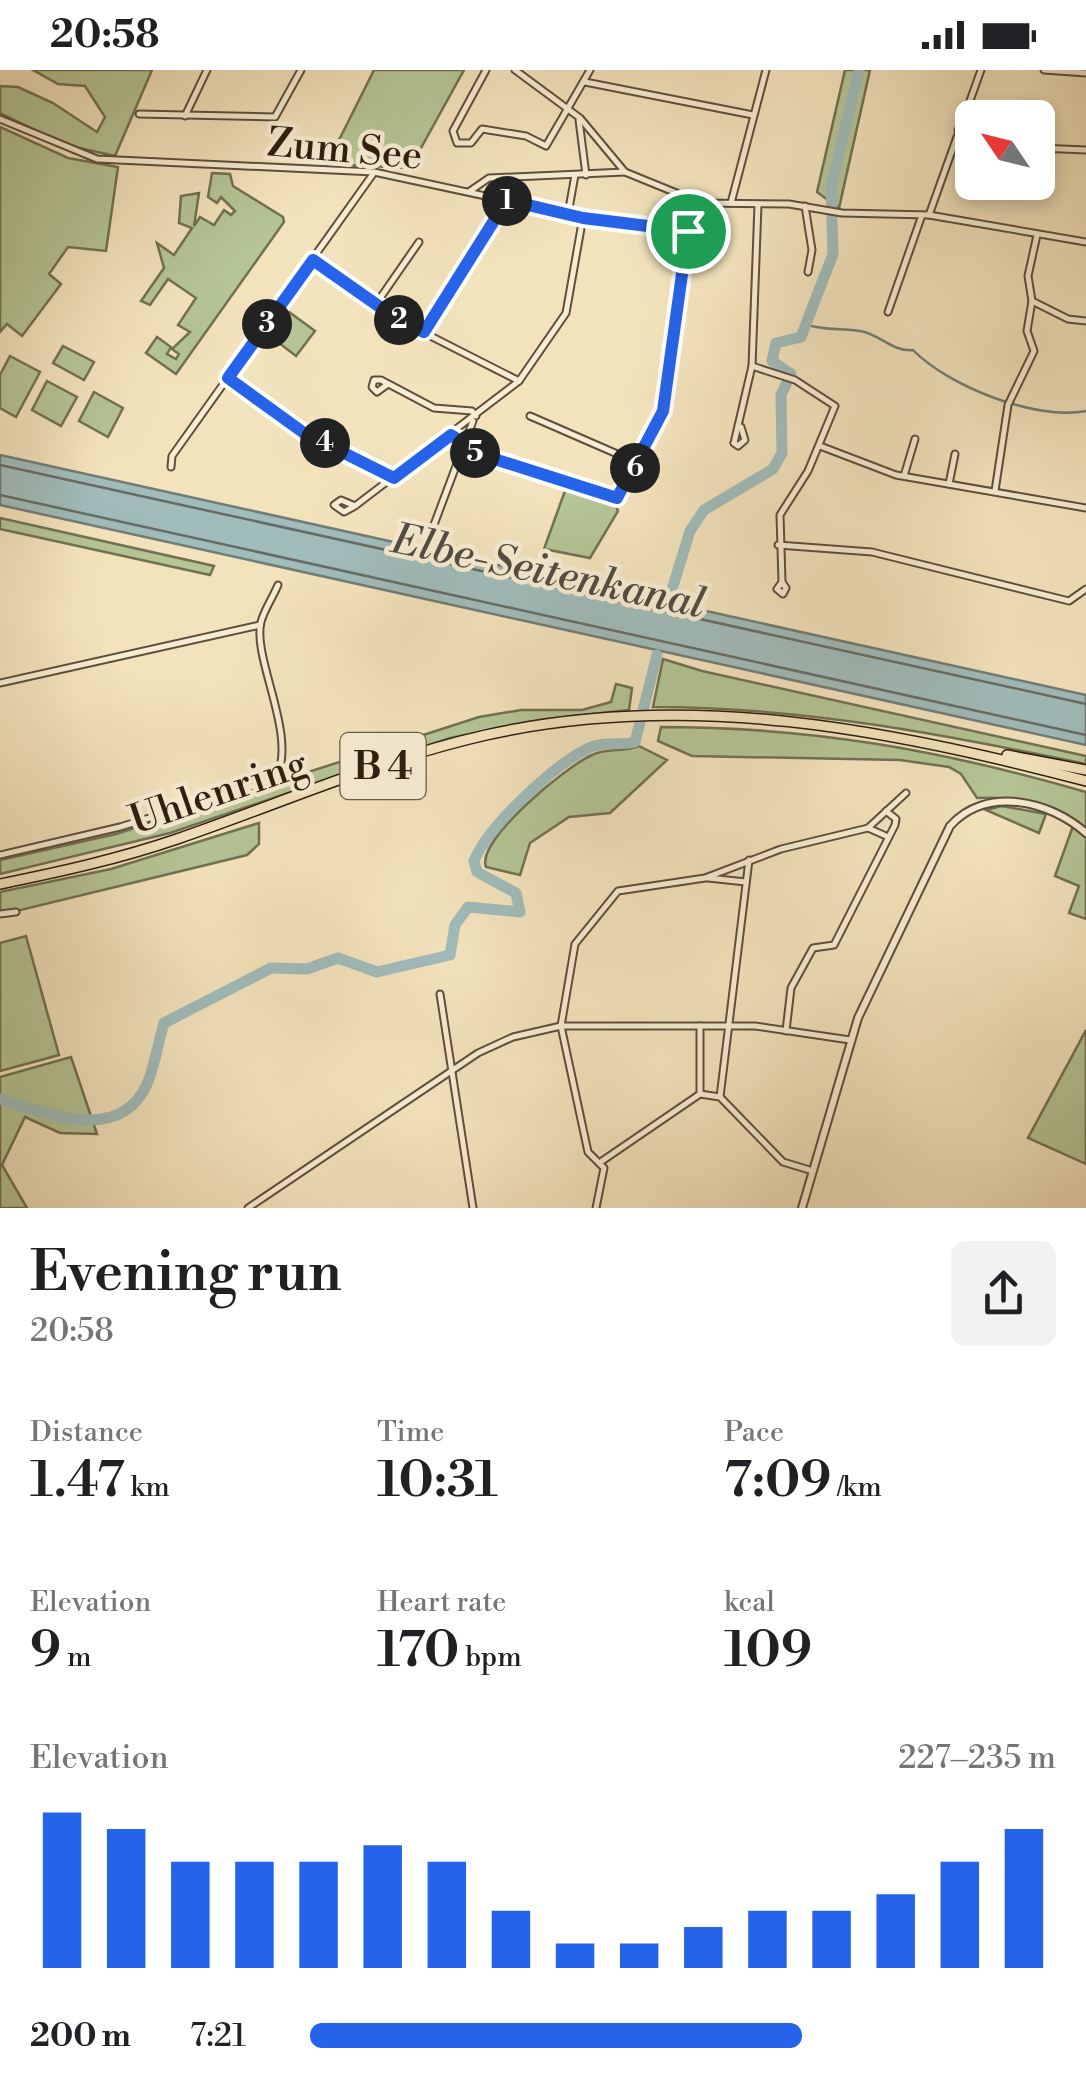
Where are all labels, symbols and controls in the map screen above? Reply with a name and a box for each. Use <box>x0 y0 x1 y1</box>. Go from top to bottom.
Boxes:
text: 20:58 <box>50 12 160 59</box>
north arrow <box>955 100 1055 200</box>
map controls <box>955 100 1055 200</box>
street label: Zum See <box>265 118 424 182</box>
pin: 1 <box>482 176 532 226</box>
text: 1 <box>500 183 514 218</box>
pin <box>646 189 731 274</box>
icon: arrive <box>661 204 716 259</box>
pin: 2 <box>374 295 424 345</box>
pin: 3 <box>242 299 292 349</box>
text: 2 <box>390 302 408 337</box>
text: 3 <box>259 306 275 341</box>
pin: 4 <box>300 418 350 468</box>
text: 4 <box>316 425 334 460</box>
pin: 5 <box>450 428 500 478</box>
text: 5 <box>466 435 484 470</box>
pin: 6 <box>610 443 660 493</box>
text: 6 <box>626 450 644 485</box>
water label: Elbe-Seitenkanal <box>385 513 710 632</box>
road number: B 4 <box>340 733 426 799</box>
street label: Uhlenring <box>123 739 315 848</box>
text: Evening run <box>30 1239 342 1308</box>
button: share <box>951 1241 1056 1346</box>
text: 20:58 <box>30 1311 114 1351</box>
text: Distance <box>30 1415 143 1450</box>
text: Time <box>377 1415 444 1450</box>
text: Pace <box>724 1415 784 1450</box>
text: 1.47 <box>30 1450 125 1512</box>
text: 10:31 <box>377 1450 498 1512</box>
text: 7:09 <box>724 1450 831 1512</box>
text: km <box>125 1470 170 1505</box>
text: /km <box>831 1470 882 1505</box>
text: Elevation <box>30 1585 151 1620</box>
text: Heart rate <box>377 1585 506 1620</box>
text: kcal <box>724 1585 775 1620</box>
text: 9 <box>30 1620 61 1682</box>
text: 170 <box>377 1620 459 1682</box>
text: 109 <box>724 1620 812 1682</box>
text: m <box>61 1640 91 1675</box>
text: bpm <box>459 1640 522 1675</box>
text: Elevation <box>30 1738 169 1778</box>
text: 227–235 m <box>898 1738 1056 1778</box>
text: 200 m <box>30 2016 131 2056</box>
text: 7:21 <box>190 2016 246 2056</box>

